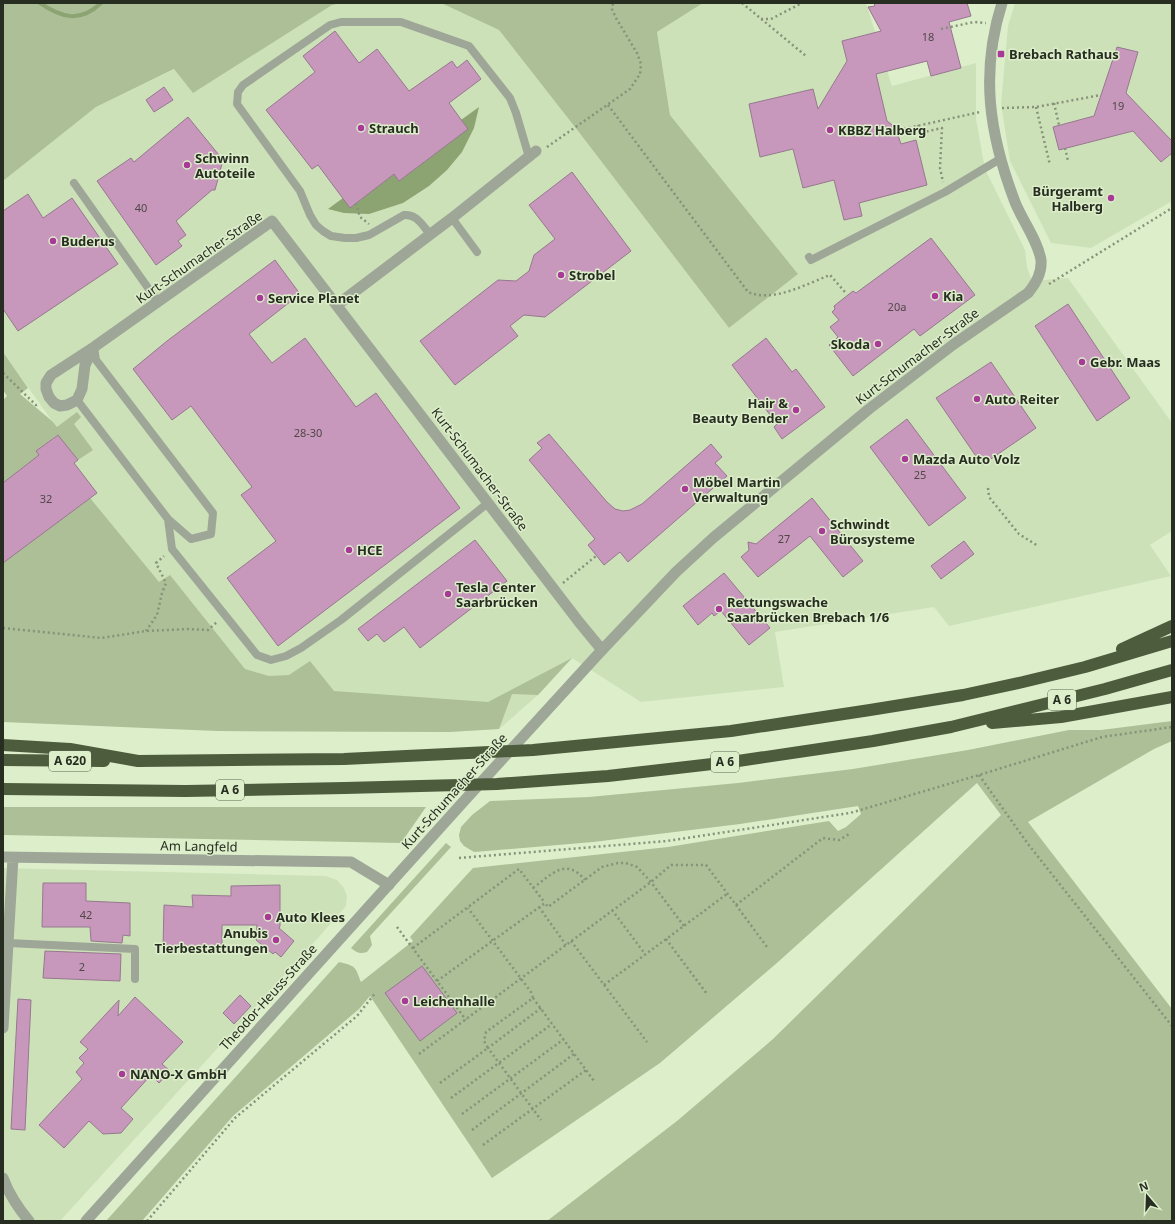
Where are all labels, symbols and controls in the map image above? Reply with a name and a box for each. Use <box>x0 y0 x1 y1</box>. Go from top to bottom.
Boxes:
house number: 18 <box>922 29 934 44</box>
place label: Brebach Rathaus <box>1009 45 1119 63</box>
marker: Brebach Rathaus <box>996 49 1006 59</box>
house number: 19 <box>1112 98 1124 113</box>
place label: Strauch <box>369 119 419 137</box>
place label: KBBZ Halberg <box>838 121 926 139</box>
marker: Strauch <box>356 123 366 133</box>
marker: KBBZ Halberg <box>825 125 835 135</box>
place label: Schwinn Autoteile <box>195 149 255 182</box>
marker: Schwinn Autoteile <box>182 160 192 170</box>
place label: Bürgeramt Halberg <box>1033 182 1103 215</box>
marker: Bürgeramt Halberg <box>1106 193 1116 203</box>
house number: 40 <box>135 200 147 215</box>
street label: Kurt-Schumacher-Straße <box>132 207 266 307</box>
place label: Buderus <box>61 232 115 250</box>
marker: Buderus <box>48 236 58 246</box>
place label: Strobel <box>569 266 615 284</box>
marker: Strobel <box>556 270 566 280</box>
place label: Kia <box>943 287 963 305</box>
place label: Service Planet <box>268 289 360 307</box>
marker: Kia <box>930 291 940 301</box>
marker: Service Planet <box>255 293 265 303</box>
house number: 20a <box>888 299 906 314</box>
street label: Kurt-Schumacher-Straße <box>852 304 982 408</box>
place label: Skoda <box>831 335 870 353</box>
marker: Skoda <box>873 339 883 349</box>
place label: Gebr. Maas <box>1090 353 1161 371</box>
marker: Gebr. Maas <box>1077 357 1087 367</box>
place label: Auto Reiter <box>985 390 1059 408</box>
place label: Hair & Beauty Bender <box>692 394 788 427</box>
marker: Auto Reiter <box>972 394 982 404</box>
street label: Kurt-Schumacher-Straße <box>428 404 532 534</box>
marker: Hair & Beauty Bender <box>791 405 801 415</box>
house number: 28-30 <box>294 425 322 440</box>
place label: Mazda Auto Volz <box>913 450 1020 468</box>
marker: Mazda Auto Volz <box>900 454 910 464</box>
house number: 25 <box>914 467 926 482</box>
place label: Möbel Martin Verwaltung <box>693 473 780 506</box>
marker: Möbel Martin Verwaltung <box>680 484 690 494</box>
house number: 32 <box>40 491 52 506</box>
place label: Schwindt Bürosysteme <box>830 515 915 548</box>
marker: Schwindt Bürosysteme <box>817 526 827 536</box>
house number: 27 <box>778 531 790 546</box>
place label: HCE <box>357 541 383 559</box>
marker: HCE <box>344 545 354 555</box>
place label: Tesla Center Saarbrücken <box>456 578 538 611</box>
marker: Tesla Center Saarbrücken <box>443 589 453 599</box>
place label: Rettungswache Saarbrücken Brebach 1/6 <box>727 593 889 626</box>
marker: Rettungswache Saarbrücken Brebach 1/6 <box>714 604 724 614</box>
road number: A 6 <box>1048 690 1076 710</box>
street label: Kurt-Schumacher-Straße <box>397 729 511 853</box>
road number: A 620 <box>49 751 91 771</box>
road number: A 6 <box>711 752 739 772</box>
road number: A 6 <box>216 780 244 800</box>
street label: Am Langfeld <box>160 836 238 856</box>
house number: 42 <box>80 907 92 922</box>
place label: Auto Klees <box>276 908 345 926</box>
marker: Auto Klees <box>263 912 273 922</box>
place label: Anubis Tierbestattungen <box>154 924 268 957</box>
marker: Anubis Tierbestattungen <box>271 935 281 945</box>
street label: Theodor-Heuss-Straße <box>215 940 321 1054</box>
house number: 2 <box>79 959 85 974</box>
place label: Leichenhalle <box>413 992 495 1010</box>
marker: Leichenhalle <box>400 996 410 1006</box>
place label: NANO-X GmbH <box>130 1065 227 1083</box>
marker: NANO-X GmbH <box>117 1069 127 1079</box>
north arrow <box>1127 1176 1167 1216</box>
text: N <box>1137 1178 1150 1195</box>

